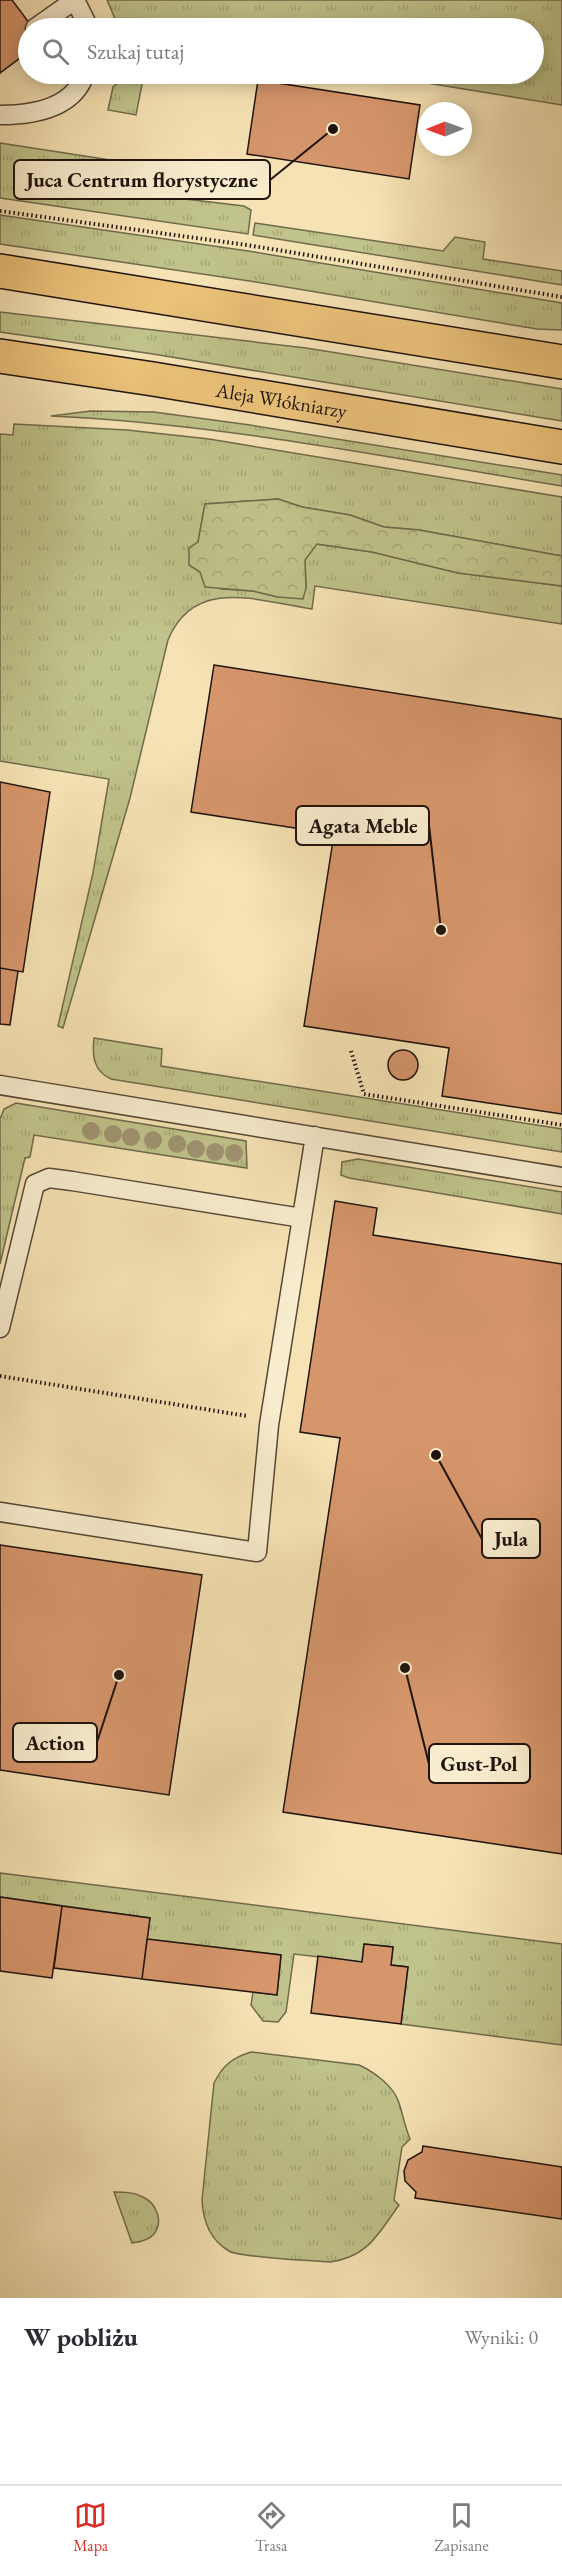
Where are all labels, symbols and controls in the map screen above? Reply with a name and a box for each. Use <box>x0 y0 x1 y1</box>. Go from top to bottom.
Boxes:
search box <box>18 18 544 84</box>
icon: search <box>39 35 72 68</box>
text: Szukaj tutaj <box>87 37 184 66</box>
north arrow <box>418 102 472 156</box>
callout: Juca Centrum florystyczne <box>14 160 270 199</box>
text: Juca Centrum florystyczne <box>24 166 258 193</box>
street label: Aleja Włókniarzy <box>213 377 349 424</box>
callout: Agata Meble <box>296 806 429 845</box>
text: Agata Meble <box>307 812 418 839</box>
callout: Jula <box>482 1519 540 1558</box>
text: Jula <box>492 1525 529 1552</box>
callout: Action <box>13 1723 97 1762</box>
text: Action <box>24 1729 85 1756</box>
callout: Gust-Pol <box>429 1744 530 1783</box>
text: Gust-Pol <box>440 1750 518 1777</box>
text: W pobliżu <box>24 2320 138 2354</box>
text: Wyniki: 0 <box>465 2324 538 2350</box>
tab: Mapa <box>73 2499 108 2556</box>
tab: Trasa <box>255 2499 288 2556</box>
tab: Zapisane <box>434 2499 489 2556</box>

